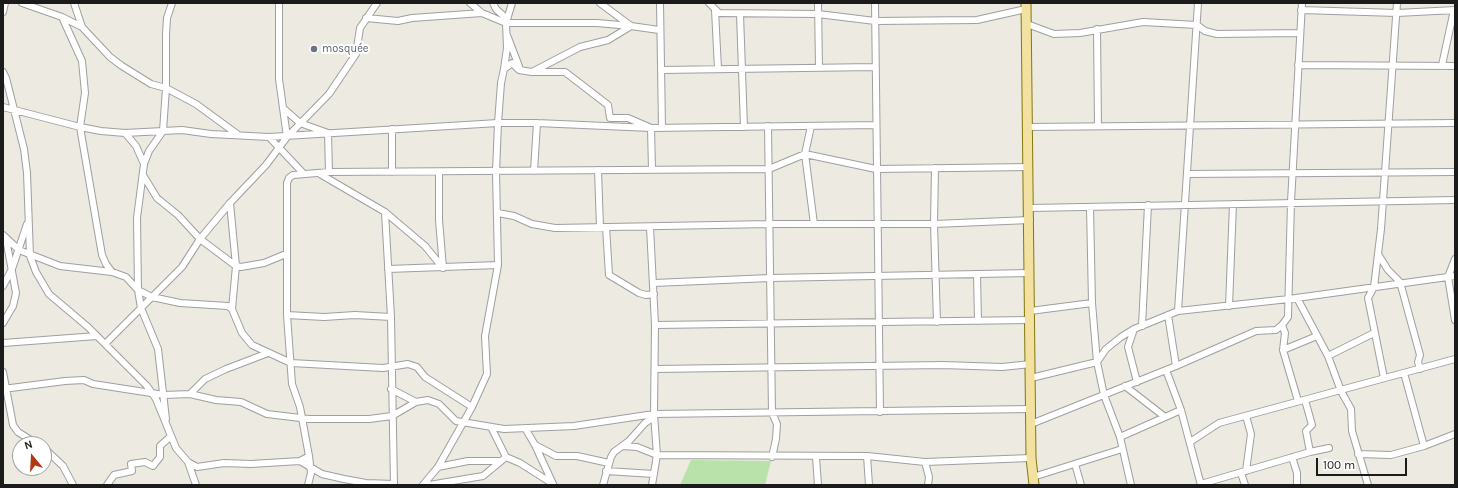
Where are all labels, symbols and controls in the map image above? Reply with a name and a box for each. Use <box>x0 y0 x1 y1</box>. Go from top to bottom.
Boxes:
place label: mosquée <box>322 42 368 56</box>
marker: mosquée <box>309 44 319 54</box>
north arrow <box>12 436 52 476</box>
text: N <box>23 438 34 452</box>
scale bar <box>1318 450 1409 476</box>
text: 100 m <box>1323 458 1355 472</box>

